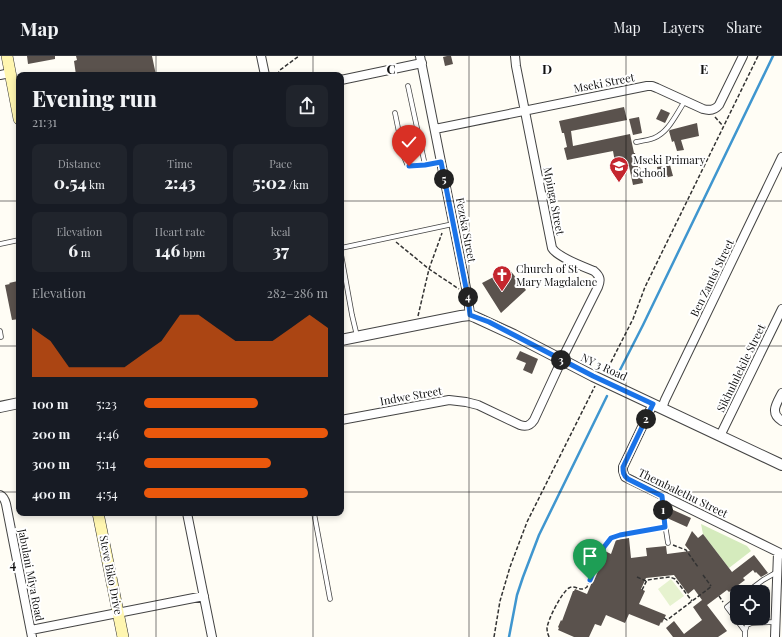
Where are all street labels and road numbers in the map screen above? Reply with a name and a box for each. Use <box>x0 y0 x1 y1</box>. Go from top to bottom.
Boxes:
street label: Mseki Street <box>572 69 636 96</box>
street label: Mpinga Street <box>541 166 568 236</box>
street label: Fezeka Street <box>453 196 480 264</box>
street label: Ben Zantsi Street <box>686 236 737 319</box>
street label: Sikhululekile Street <box>713 321 768 414</box>
street label: NY 3 Road <box>579 349 630 384</box>
street label: Indwe Street <box>379 383 443 408</box>
street label: Thembalethu Street <box>636 464 731 521</box>
street label: Jabulani Miya Road <box>15 526 48 623</box>
street label: Steve Biko Drive <box>96 534 127 616</box>

